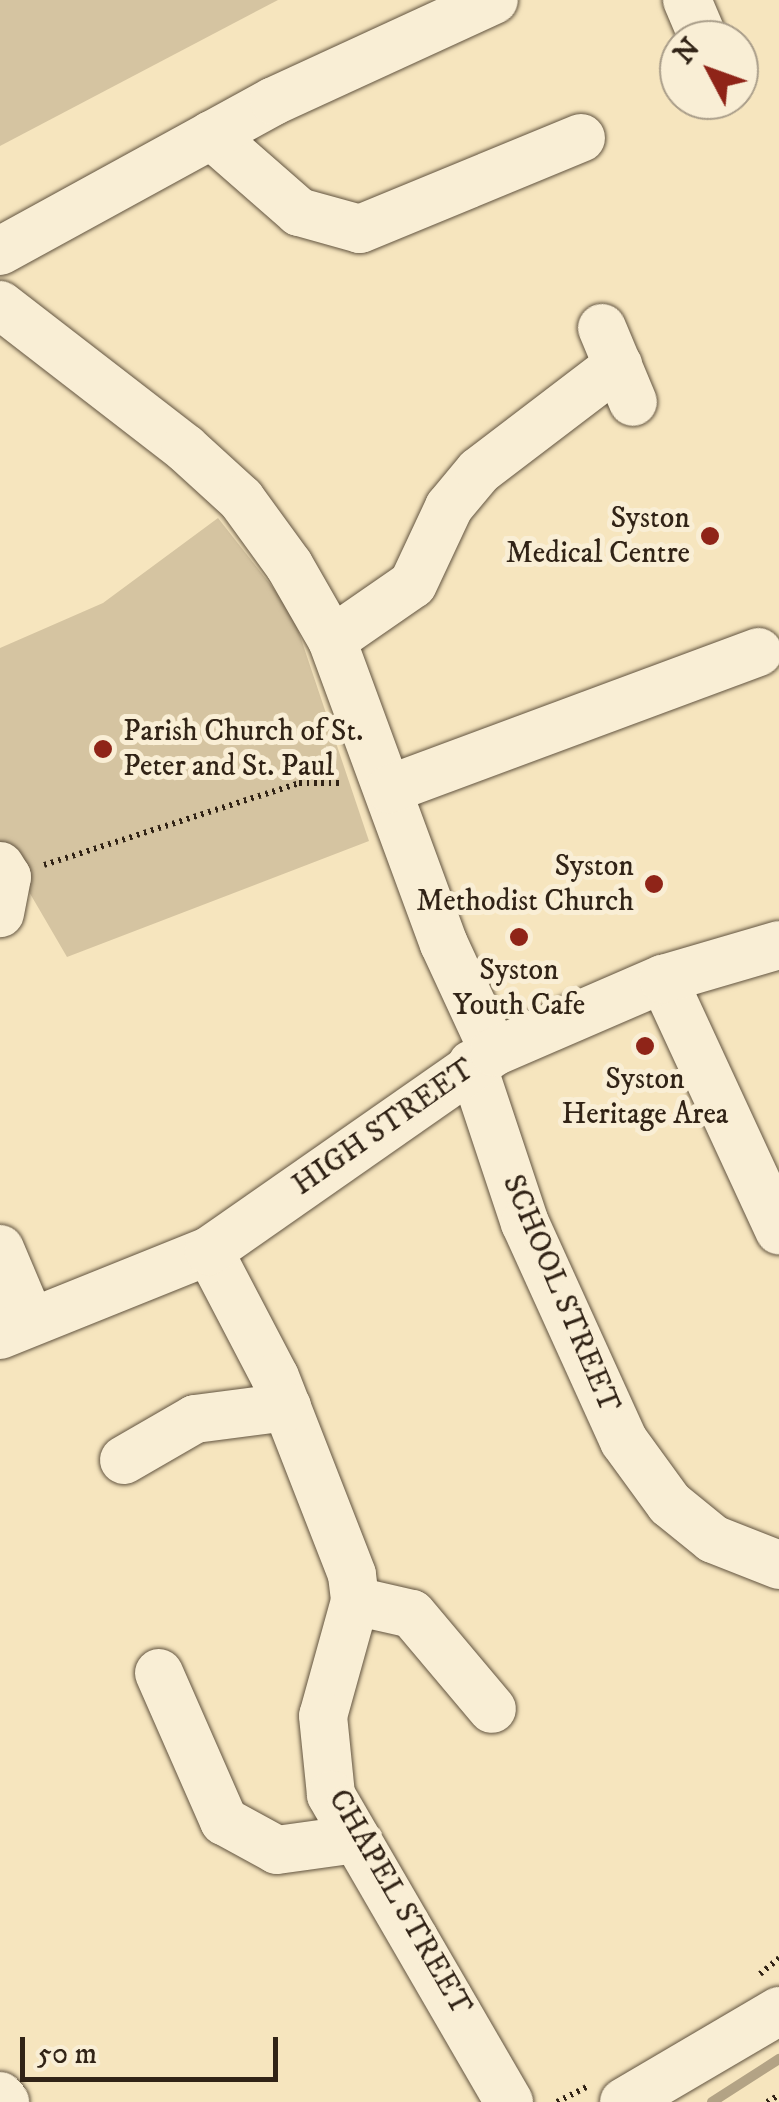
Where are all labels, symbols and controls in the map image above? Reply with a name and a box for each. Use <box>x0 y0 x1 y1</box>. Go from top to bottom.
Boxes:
north arrow <box>659 20 759 120</box>
text: N <box>667 31 708 71</box>
place label: Syston Medical Centre <box>506 501 690 572</box>
marker: Syston Medical Centre <box>699 525 721 547</box>
place label: Parish Church of St. Peter and St. Paul <box>123 714 363 784</box>
marker: Parish Church of St. Peter and St. Paul <box>92 738 114 760</box>
place label: Syston Methodist Church <box>416 849 634 920</box>
marker: Syston Methodist Church <box>643 873 665 895</box>
marker: Syston Youth Cafe <box>508 926 530 948</box>
place label: Syston Youth Cafe <box>453 953 585 1024</box>
marker: Syston Heritage Area <box>634 1035 656 1057</box>
street label: HIGH STREET <box>286 1052 482 1204</box>
place label: Syston Heritage Area <box>561 1062 729 1132</box>
street label: SCHOOL STREET <box>494 1170 626 1418</box>
street label: CHAPEL STREET <box>320 1784 478 2022</box>
scale bar <box>25 2017 282 2079</box>
text: 50 m <box>37 2036 97 2073</box>

